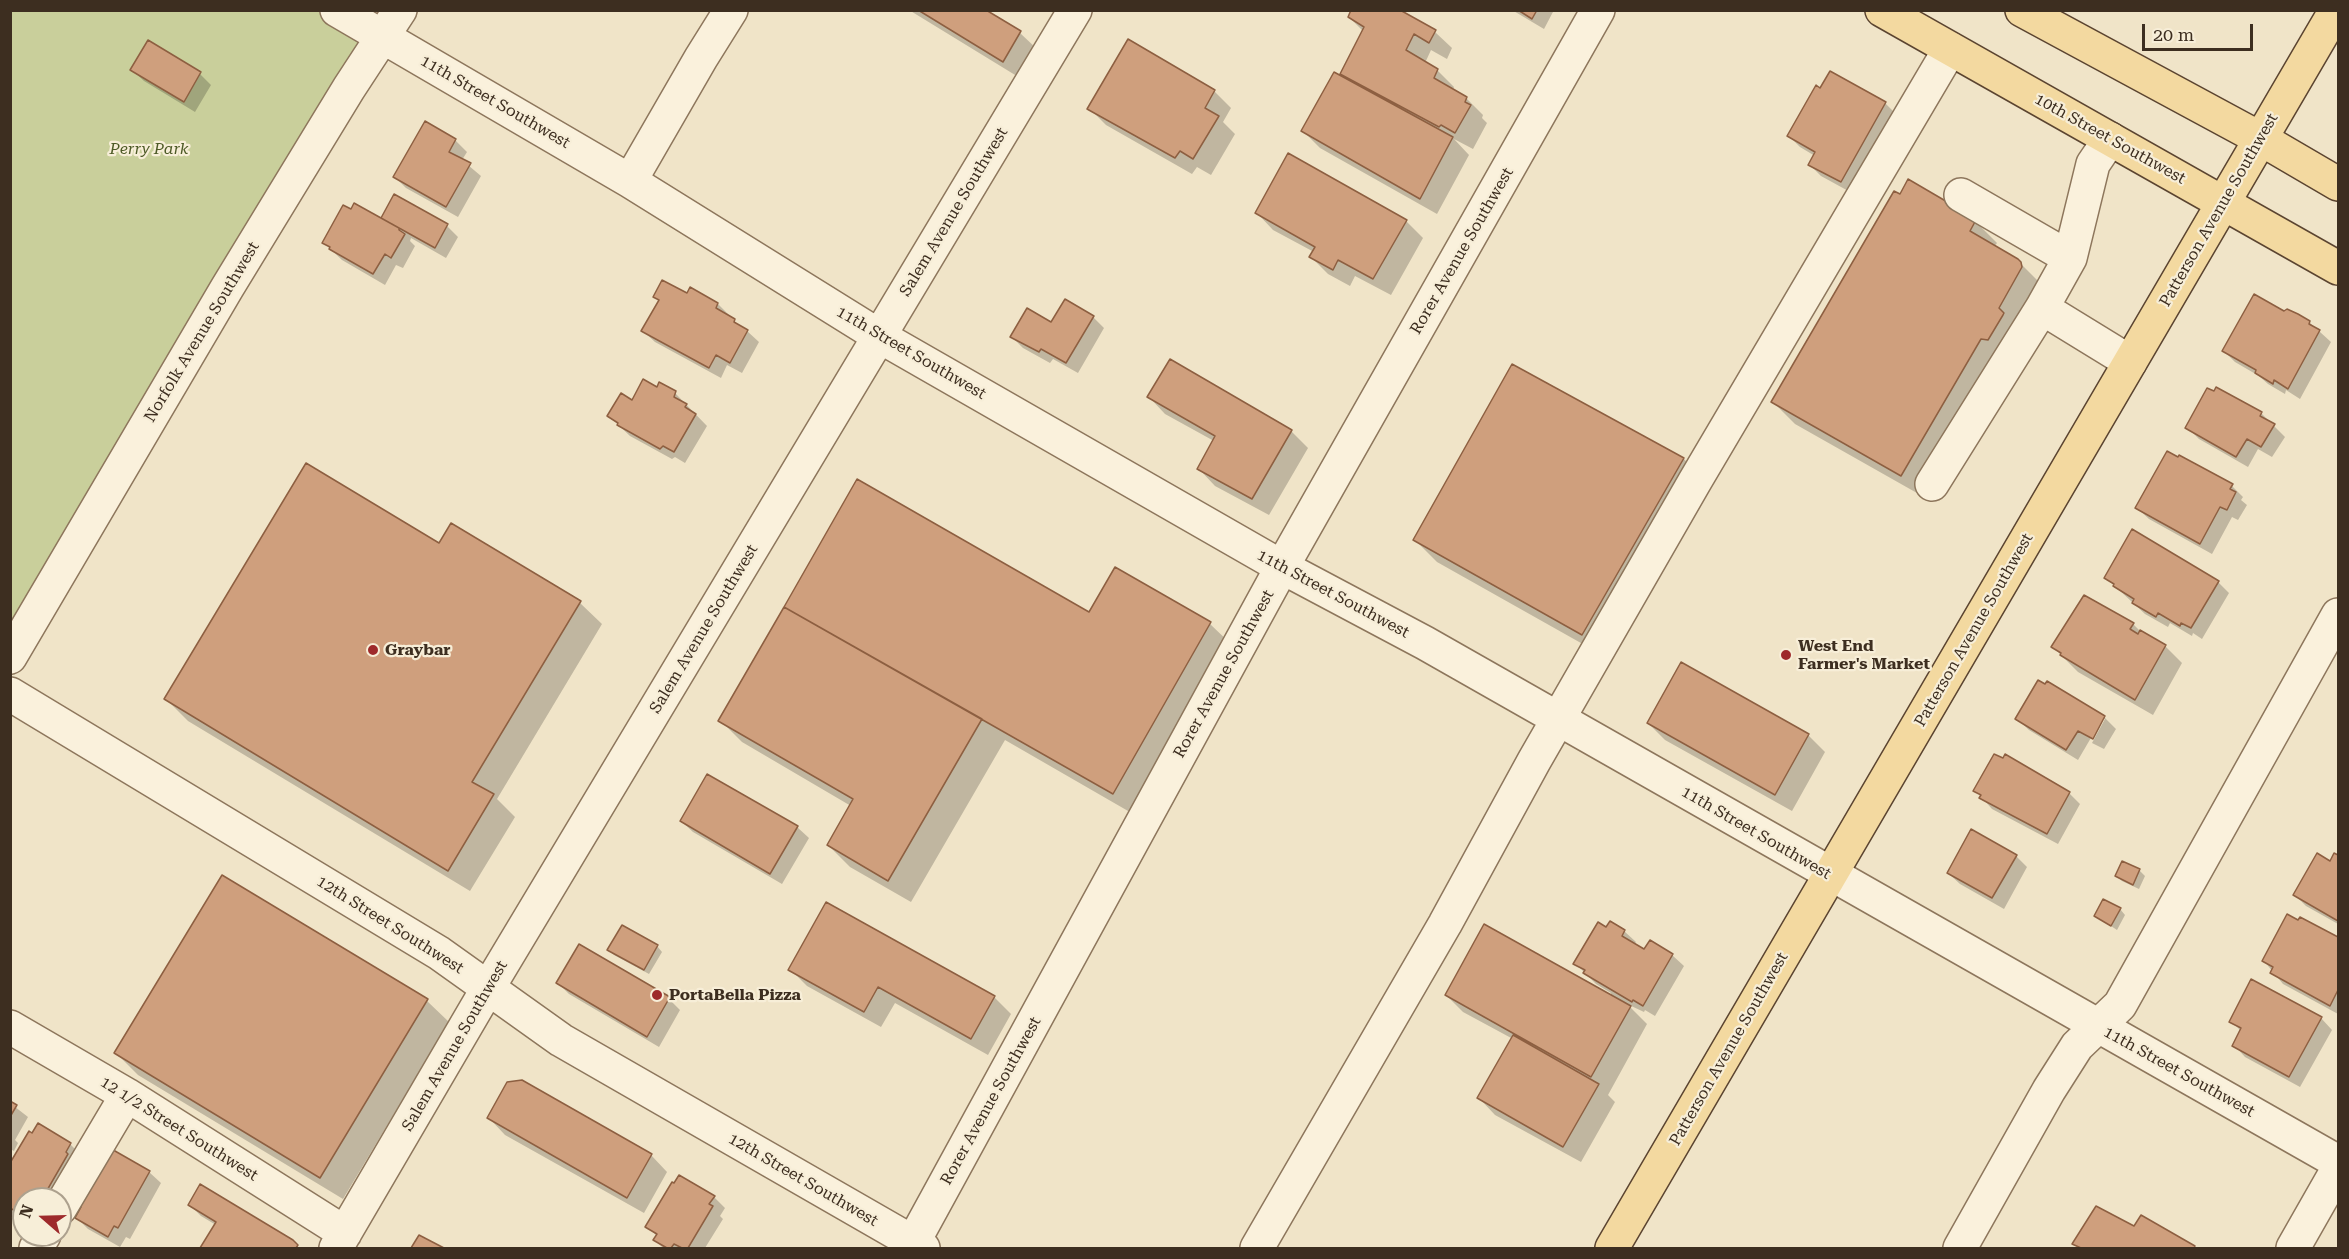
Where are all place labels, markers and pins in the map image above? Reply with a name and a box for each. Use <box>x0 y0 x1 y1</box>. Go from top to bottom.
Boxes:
place label: West End Farmer's Market <box>1798 636 1930 674</box>
place label: Graybar <box>385 640 451 660</box>
marker: Graybar <box>366 643 380 657</box>
marker: West End Farmer's Market <box>1779 648 1793 662</box>
place label: PortaBella Pizza <box>669 985 801 1005</box>
marker: PortaBella Pizza <box>650 988 664 1002</box>

